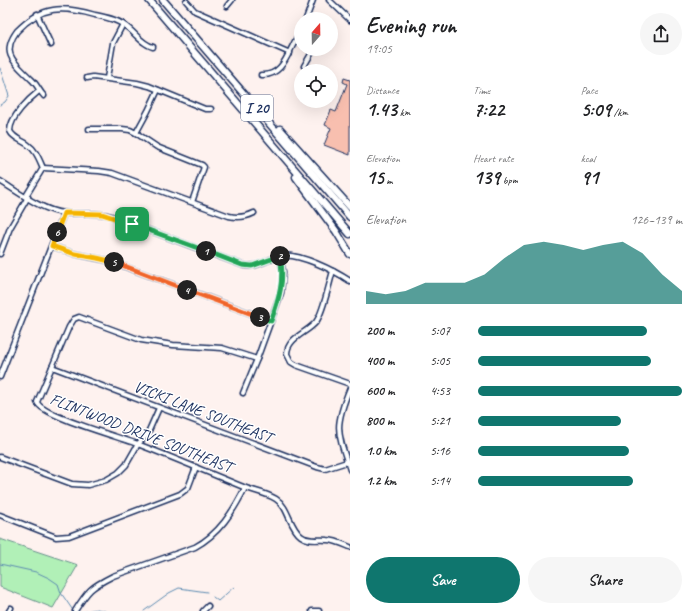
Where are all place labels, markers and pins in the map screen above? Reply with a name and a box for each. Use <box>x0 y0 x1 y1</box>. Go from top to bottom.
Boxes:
pin <box>115 207 149 241</box>
pin: 6 <box>47 222 67 242</box>
pin: 1 <box>196 241 216 261</box>
pin: 2 <box>270 246 290 266</box>
pin: 5 <box>104 252 124 272</box>
pin: 4 <box>177 280 197 300</box>
pin: 3 <box>250 307 270 327</box>

